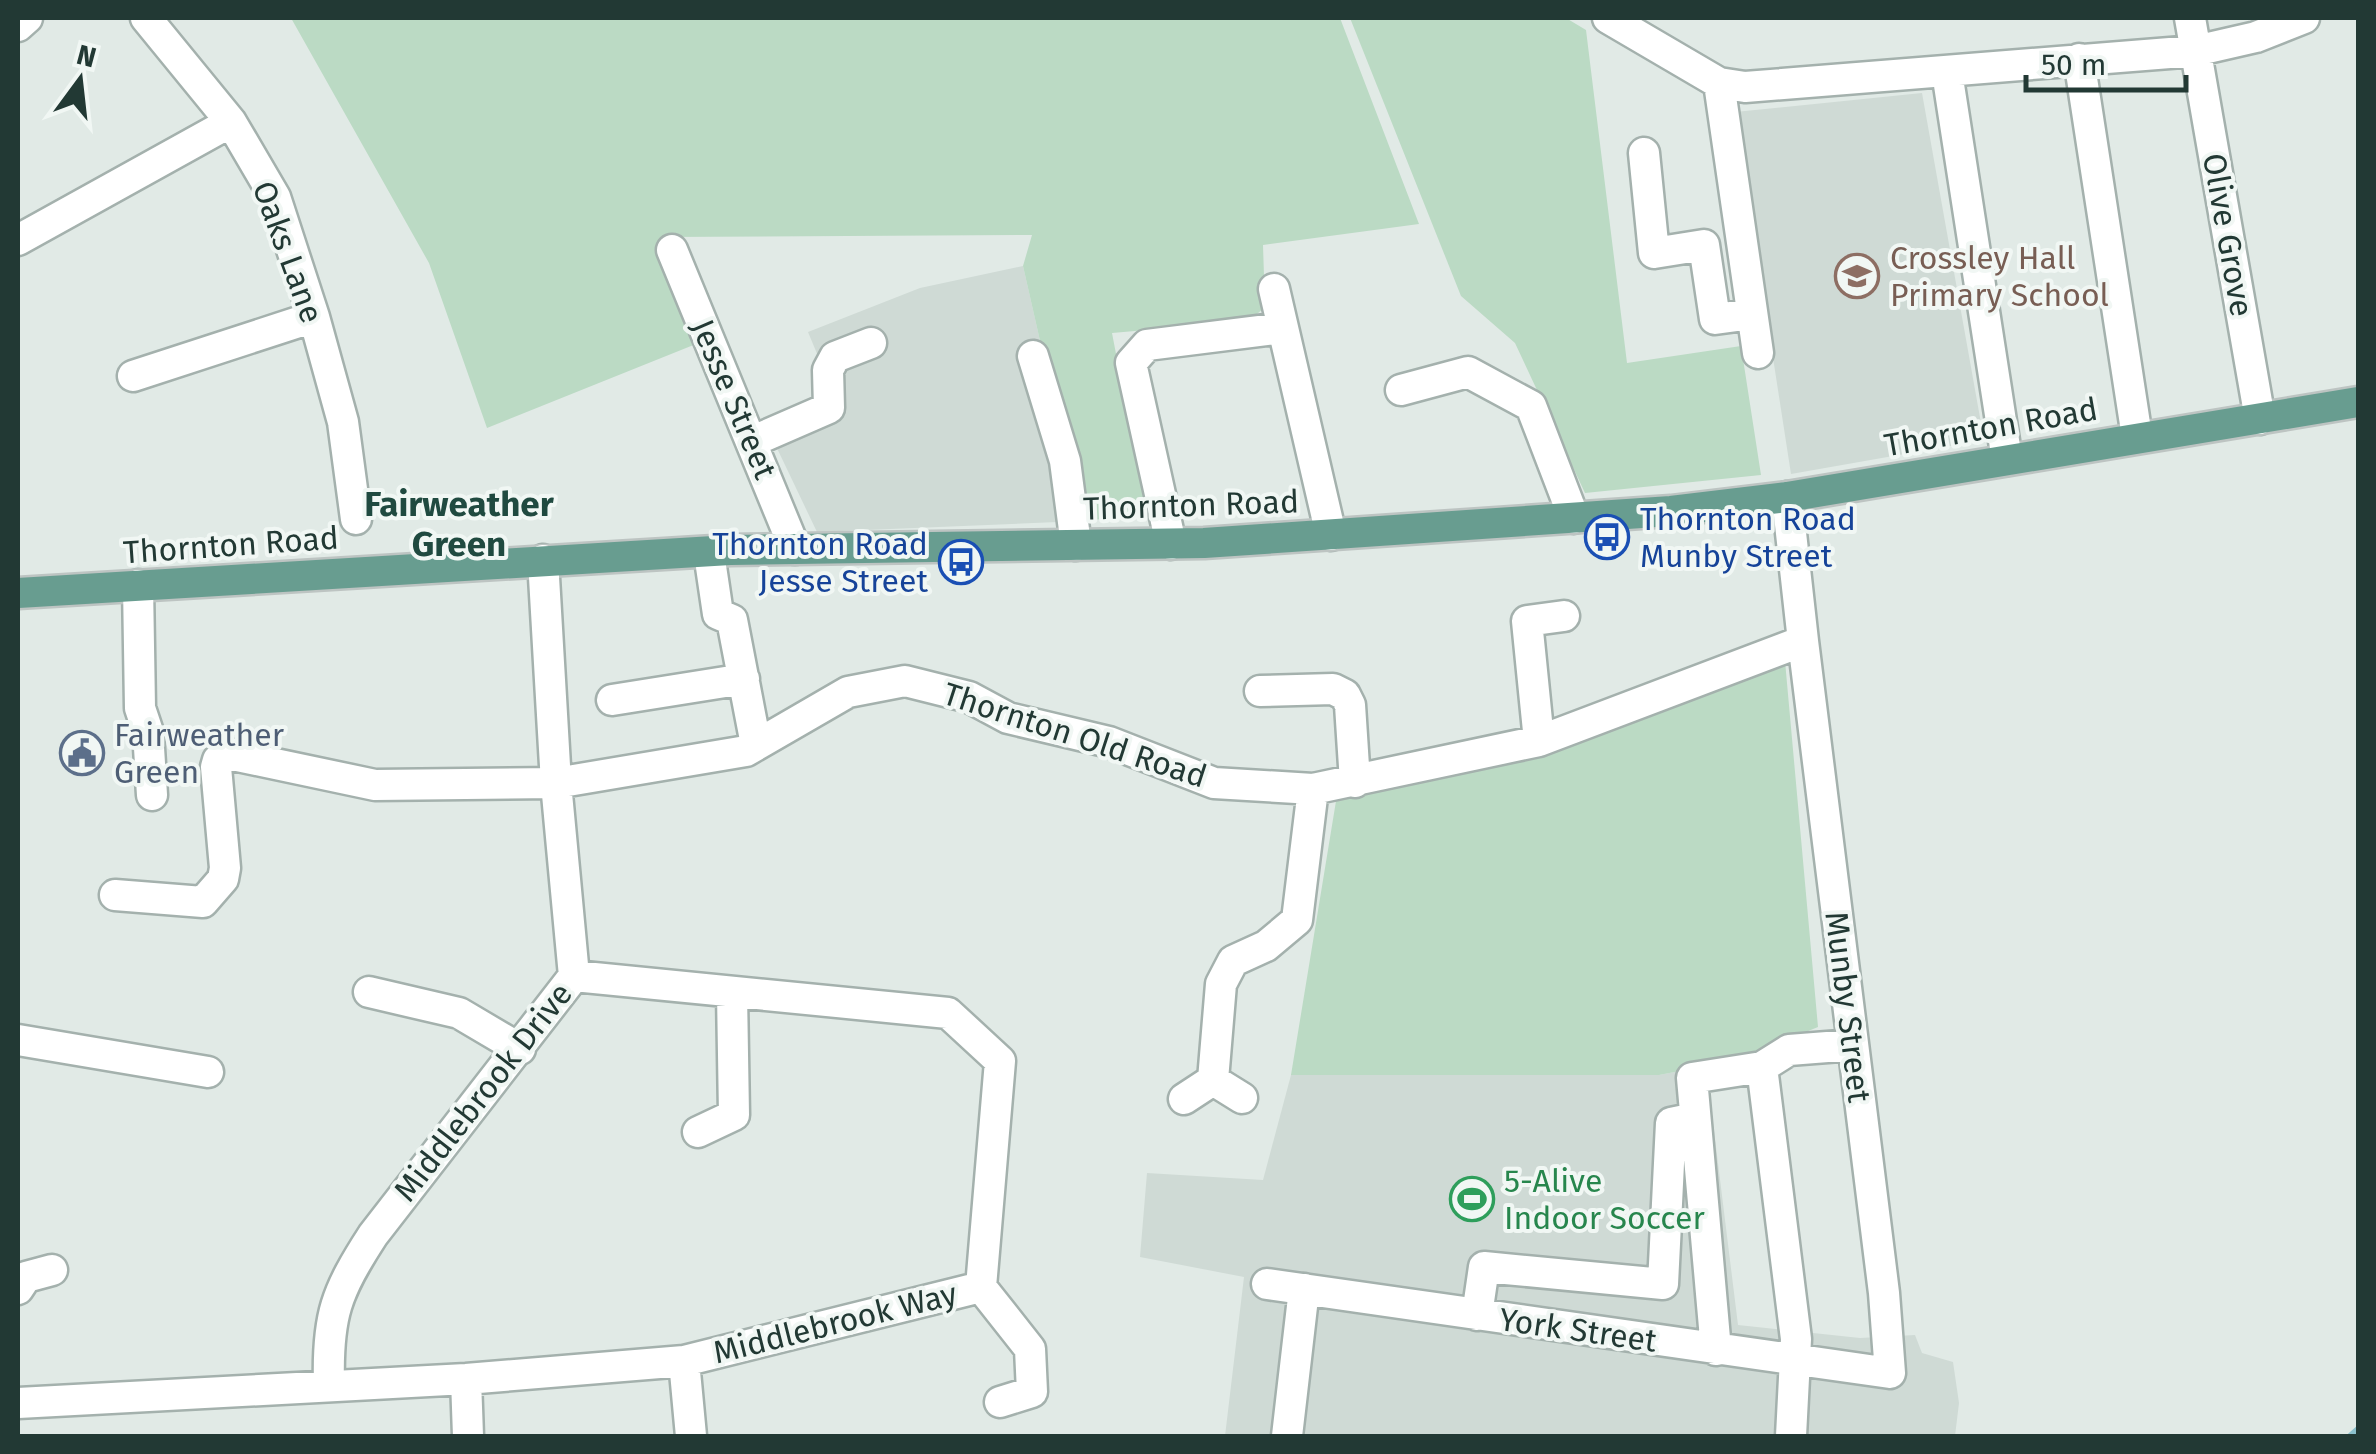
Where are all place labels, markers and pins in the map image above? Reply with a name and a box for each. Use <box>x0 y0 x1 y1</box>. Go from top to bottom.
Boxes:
place label: Crossley Hall Primary School <box>1890 239 2109 314</box>
school or university icon: Crossley Hall Primary School <box>1834 253 1880 299</box>
place label: Thornton Road Munby Street <box>1640 500 1856 575</box>
bus stop icon: Thornton Road Munby Street <box>1584 514 1630 560</box>
place label: Thornton Road Jesse Street <box>712 525 928 600</box>
bus stop icon: Thornton Road Jesse Street <box>938 539 984 585</box>
place label: Fairweather Green <box>114 716 285 791</box>
public building icon: Fairweather Green <box>59 730 105 776</box>
place label: 5-Alive Indoor Soccer <box>1504 1162 1705 1237</box>
sports icon: 5-Alive Indoor Soccer <box>1449 1176 1495 1222</box>

